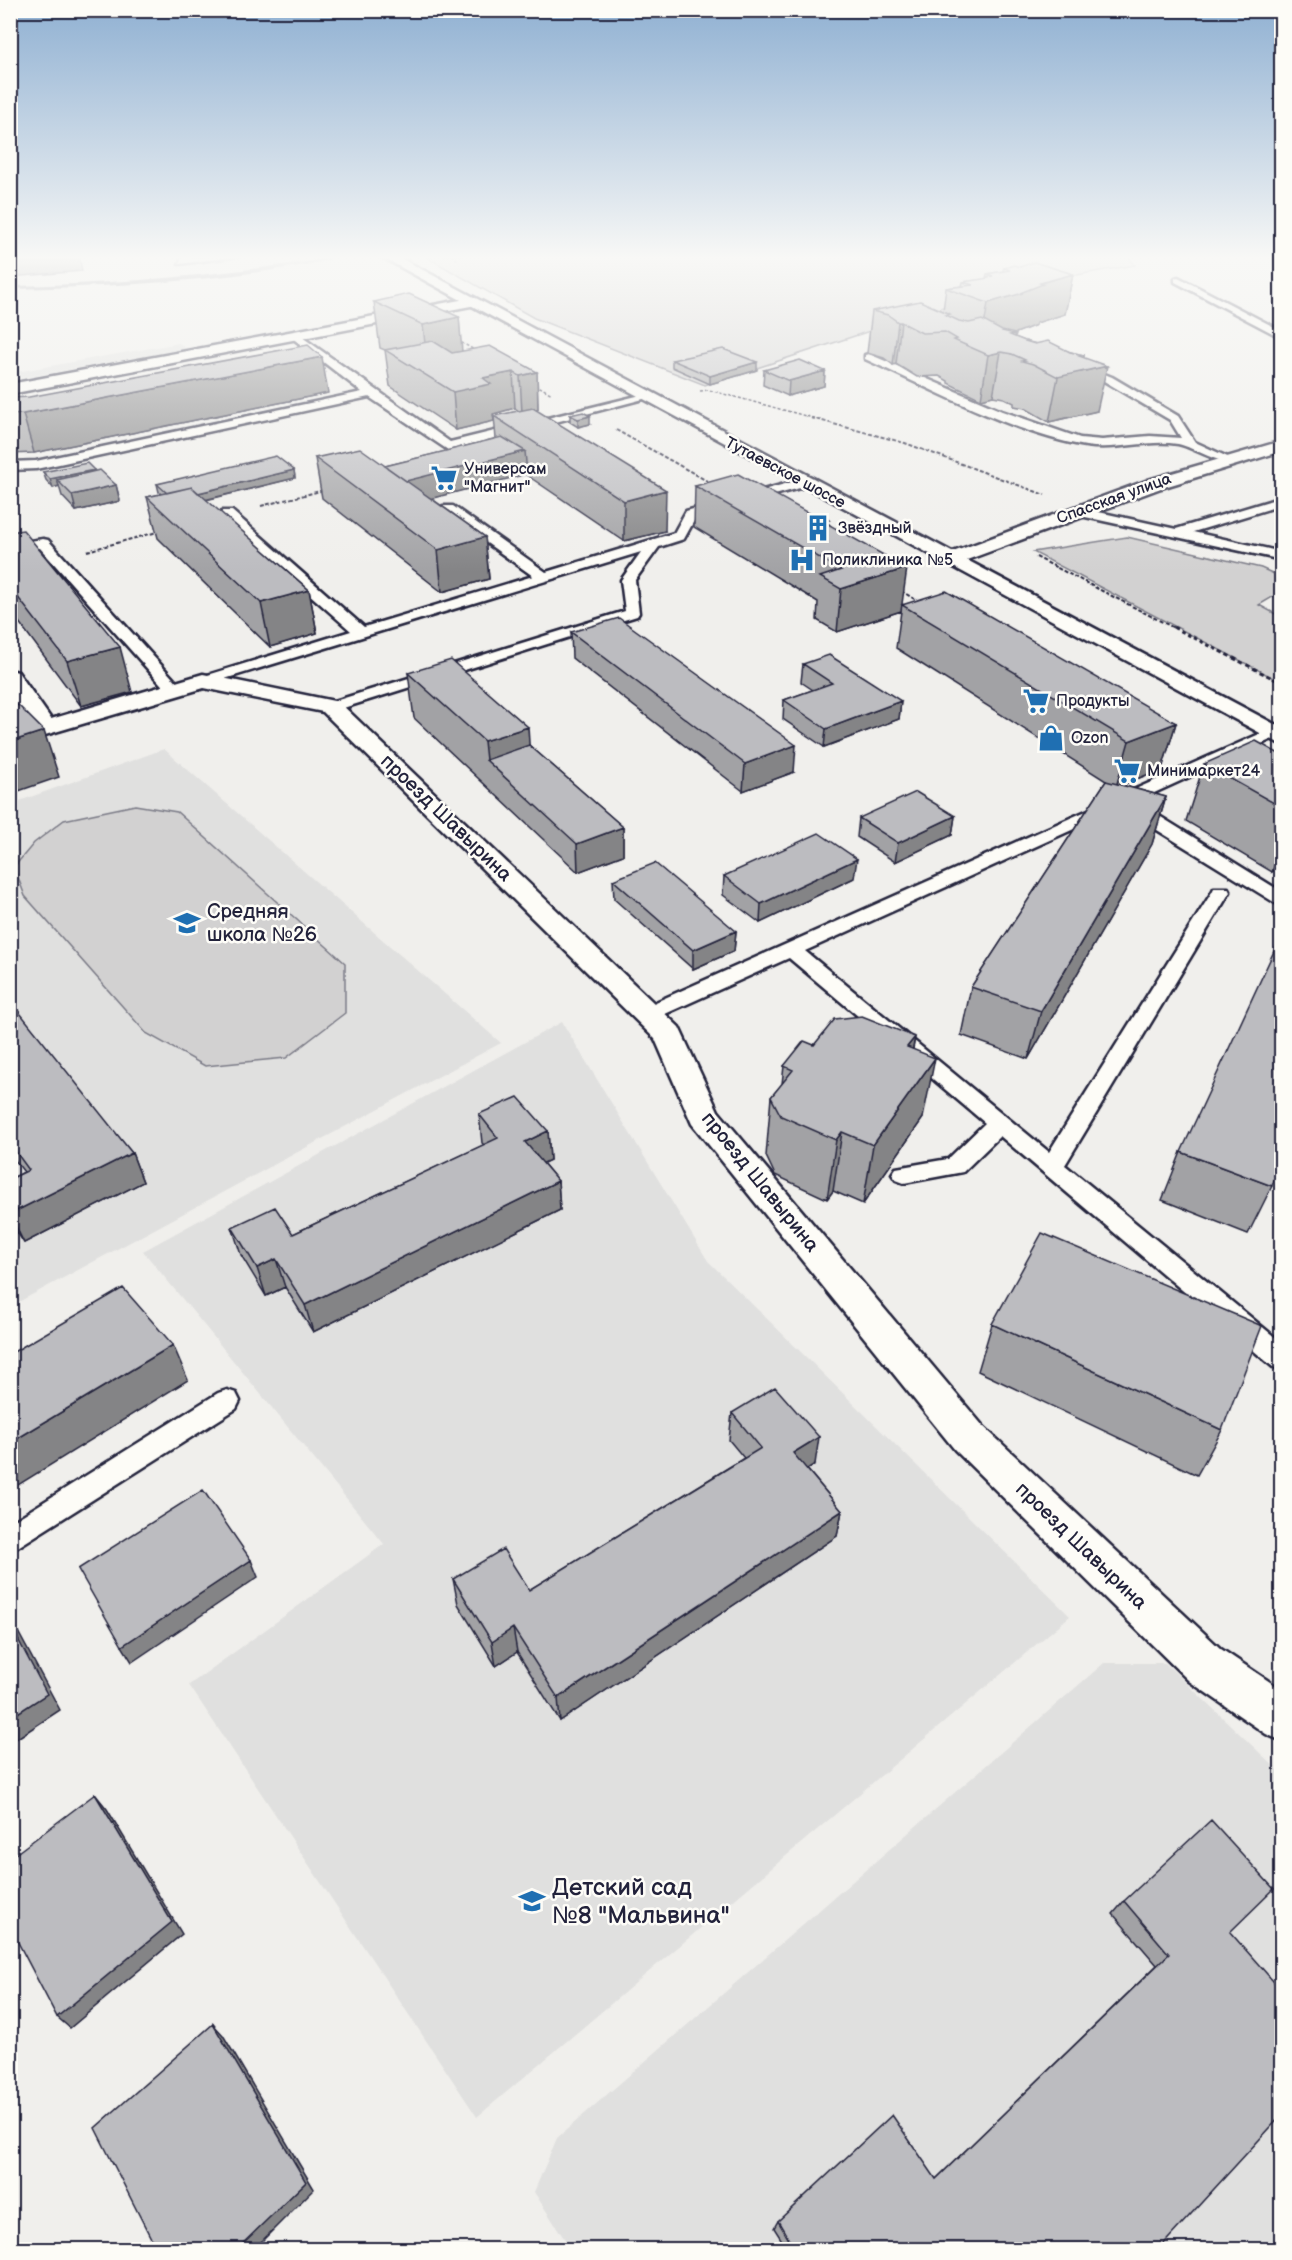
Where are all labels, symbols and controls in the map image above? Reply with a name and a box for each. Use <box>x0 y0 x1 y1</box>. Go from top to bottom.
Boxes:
street label: Тутаевское шоссе <box>722 433 848 513</box>
place label: Универсам "Магнит" <box>464 460 547 497</box>
supermarket icon: Универсам "Магнит" <box>429 463 459 493</box>
street label: Спасская улица <box>1054 469 1174 529</box>
building icon: Звёздный <box>803 513 833 543</box>
place label: Звёздный <box>838 519 912 538</box>
hospital icon: Поликлиника №5 <box>787 545 817 575</box>
place label: Поликлиника №5 <box>822 551 953 570</box>
supermarket icon: Продукты <box>1021 686 1051 716</box>
place label: Продукты <box>1056 692 1129 711</box>
shop icon: Ozon <box>1036 723 1066 753</box>
place label: Ozon <box>1071 729 1109 748</box>
street label: проезд Шавырина <box>375 749 517 887</box>
supermarket icon: Минимаркет24 <box>1112 756 1142 786</box>
place label: Минимаркет24 <box>1147 762 1260 781</box>
place label: Средняя школа №26 <box>207 900 317 947</box>
school or university icon: Средняя школа №26 <box>172 908 202 938</box>
street label: проезд Шавырина <box>696 1107 824 1257</box>
street label: проезд Шавырина <box>1010 1477 1152 1615</box>
place label: Детский сад №8 "Мальвина" <box>552 1873 730 1930</box>
school or university icon: Детский сад №8 "Мальвина" <box>517 1886 547 1916</box>

